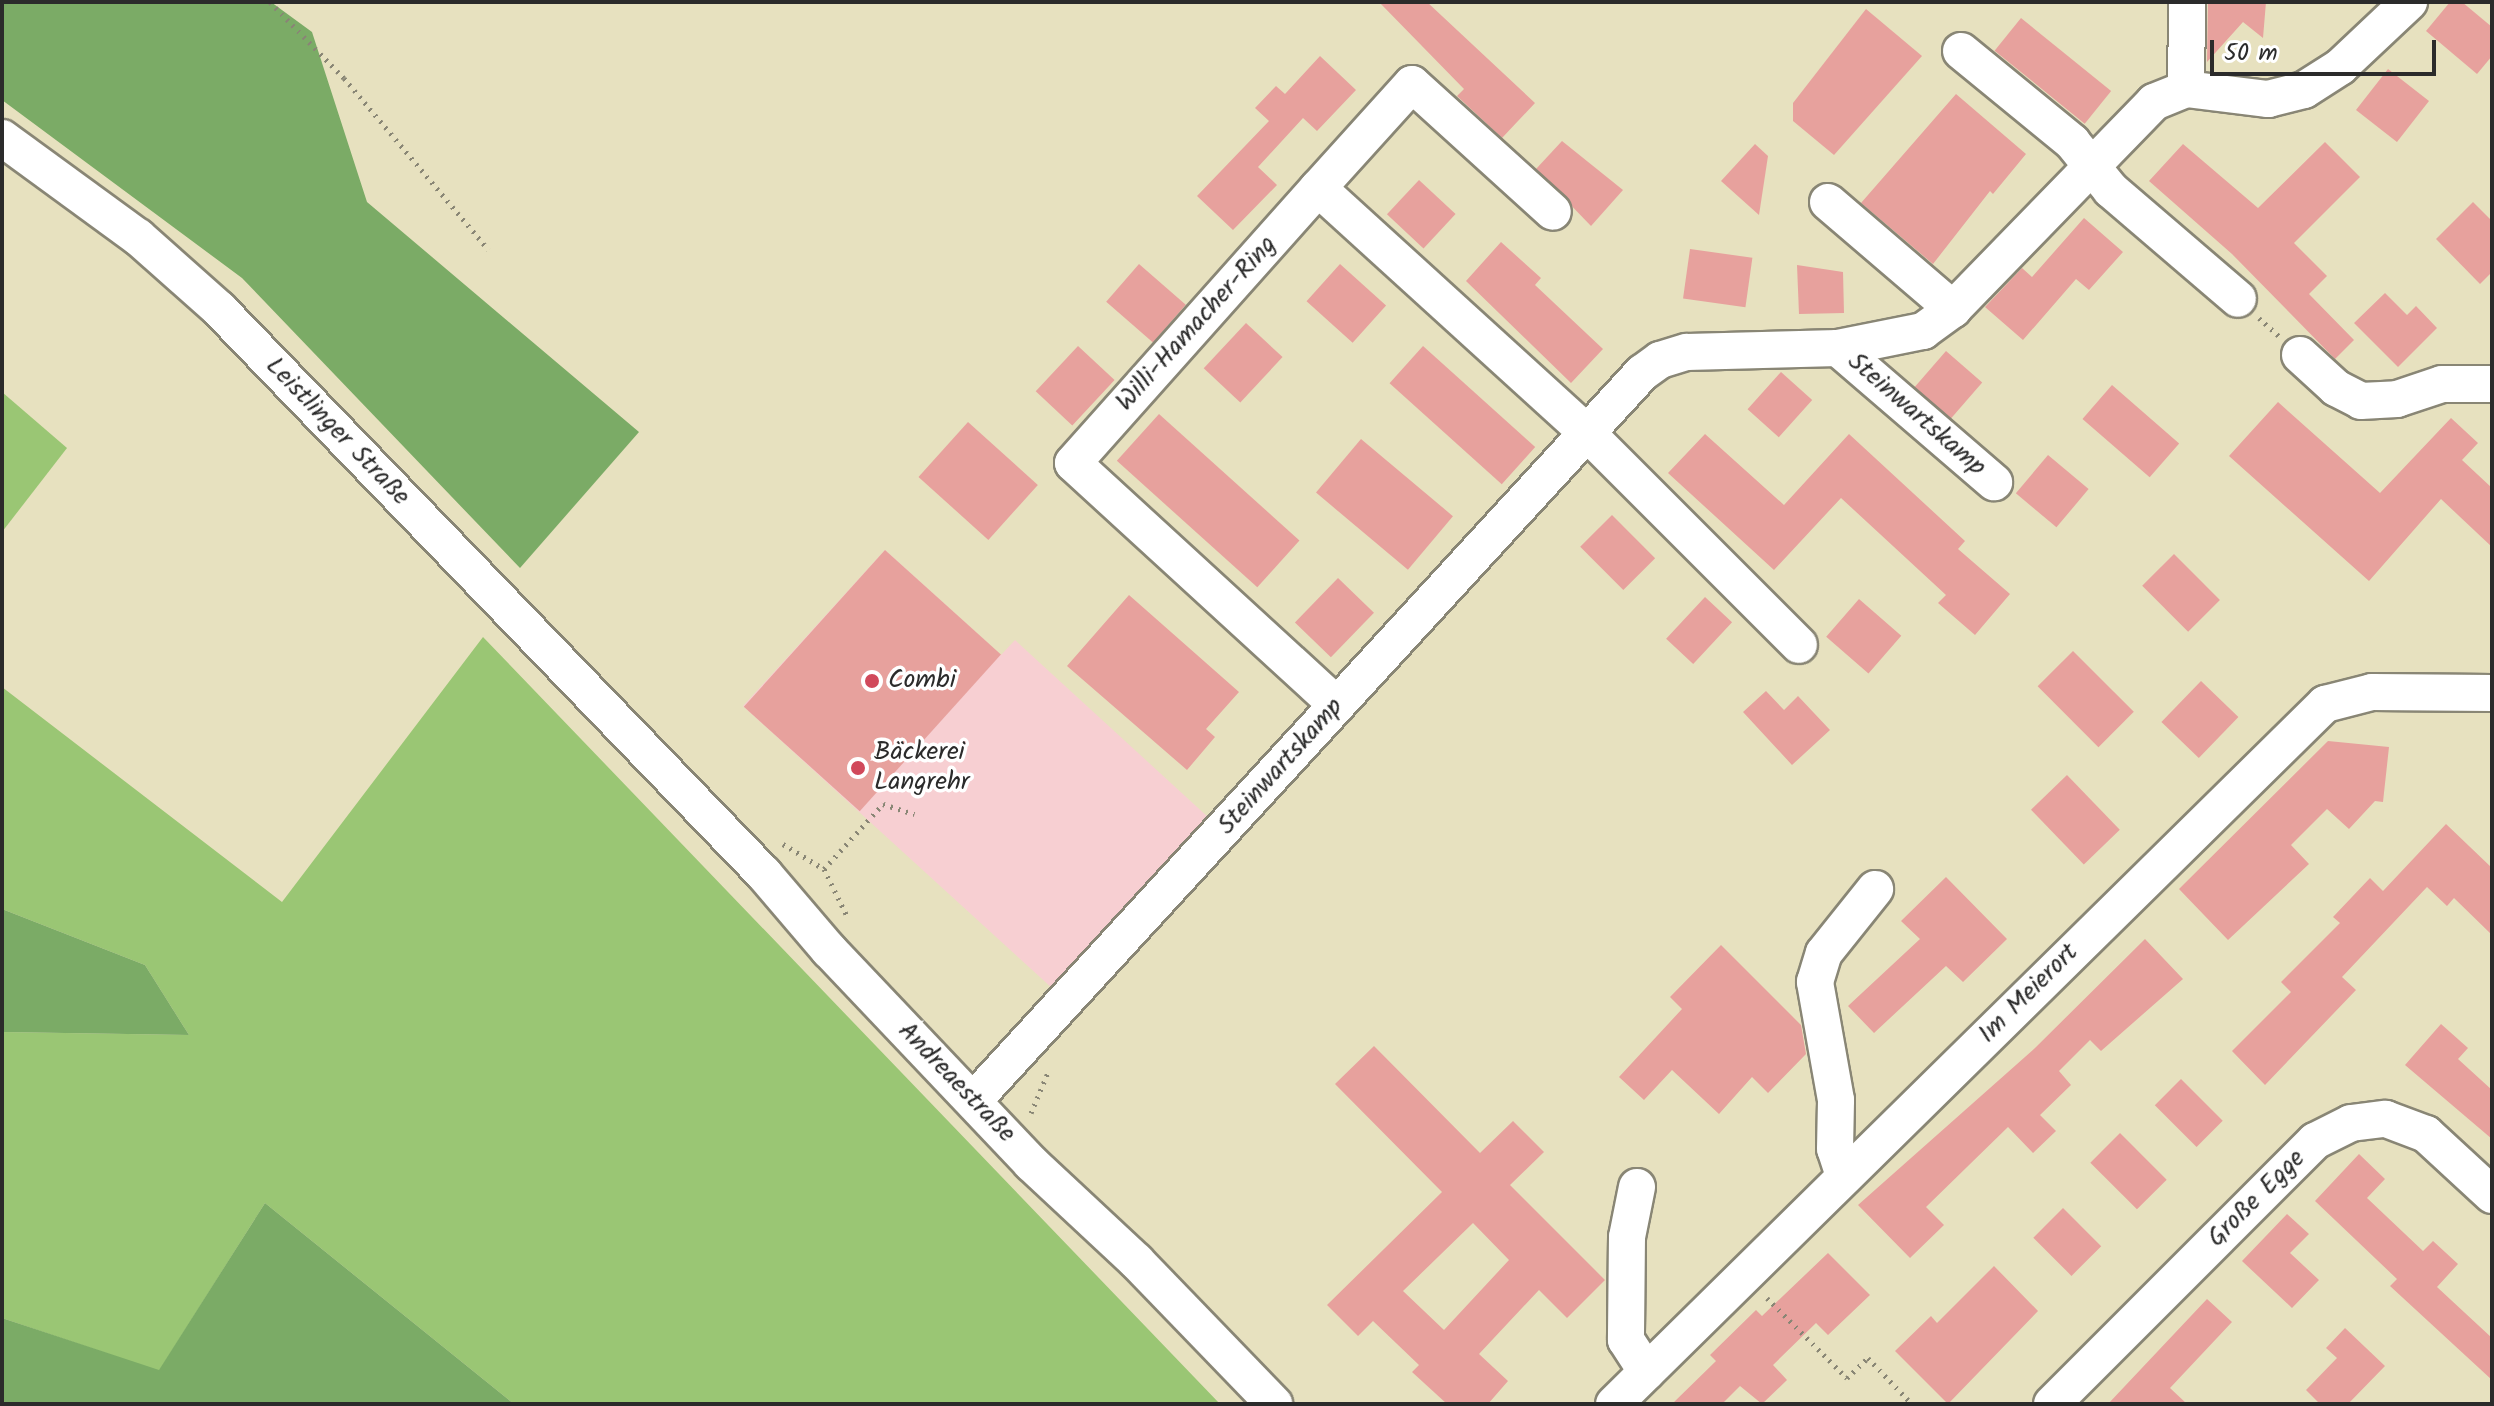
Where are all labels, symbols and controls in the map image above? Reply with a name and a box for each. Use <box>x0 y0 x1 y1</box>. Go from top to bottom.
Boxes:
scale bar <box>2214 24 2440 74</box>
text: 50 m <box>2224 34 2278 73</box>
street label: Willi-Hamacher-Ring <box>1110 230 1284 418</box>
street label: Steinwartskamp <box>1841 347 1991 483</box>
street label: Leistlinger Straße <box>258 351 416 513</box>
place label: Combi <box>888 665 956 697</box>
marker: Combi <box>863 672 881 690</box>
street label: Steinwartskamp <box>1212 692 1350 842</box>
place label: Bäckerei Langrehr <box>874 737 969 798</box>
marker: Bäckerei Langrehr <box>849 759 867 777</box>
street label: Im Meierort <box>1973 938 2085 1050</box>
street label: Andreaestraße <box>891 1016 1021 1150</box>
street label: Große Egge <box>2202 1144 2312 1254</box>

